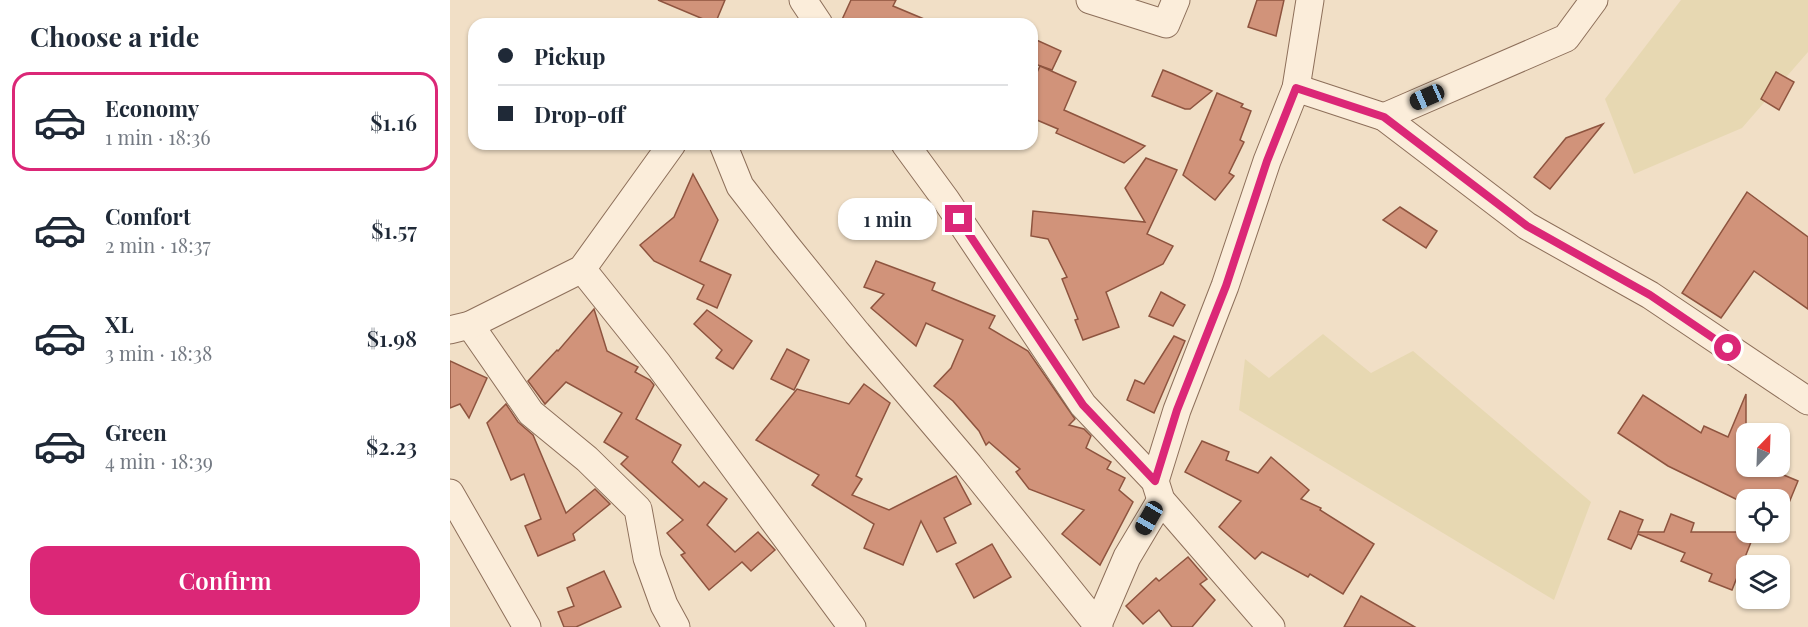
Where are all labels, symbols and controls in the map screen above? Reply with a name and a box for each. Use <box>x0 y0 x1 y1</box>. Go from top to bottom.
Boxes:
text: Choose a ride <box>30 18 199 54</box>
text: Pickup <box>534 41 605 71</box>
car <box>1407 81 1447 113</box>
text: Economy <box>105 93 199 123</box>
icon: car <box>33 95 87 149</box>
text: Drop-off <box>534 99 625 129</box>
text: $1.16 <box>370 107 417 137</box>
text: 1 min · 18:36 <box>105 123 211 150</box>
callout: 1 min <box>839 198 938 240</box>
text: Comfort <box>105 201 191 231</box>
icon: car <box>33 203 87 257</box>
text: 1 min <box>863 205 912 232</box>
route end <box>945 205 972 232</box>
text: $1.57 <box>371 215 417 245</box>
text: 2 min · 18:37 <box>105 231 211 258</box>
text: XL <box>105 309 134 339</box>
icon: car <box>33 311 87 365</box>
text: $1.98 <box>367 323 417 353</box>
route start <box>1714 334 1741 361</box>
text: 3 min · 18:38 <box>105 339 212 366</box>
text: Green <box>105 417 167 447</box>
icon: car <box>33 419 87 473</box>
north arrow <box>1736 423 1790 477</box>
map controls <box>1736 423 1790 609</box>
text: $2.23 <box>366 431 417 461</box>
text: 4 min · 18:39 <box>105 447 213 474</box>
button: locate <box>1736 489 1790 543</box>
car <box>1132 498 1166 538</box>
button: Confirm <box>30 546 420 615</box>
button: layers <box>1736 555 1790 609</box>

